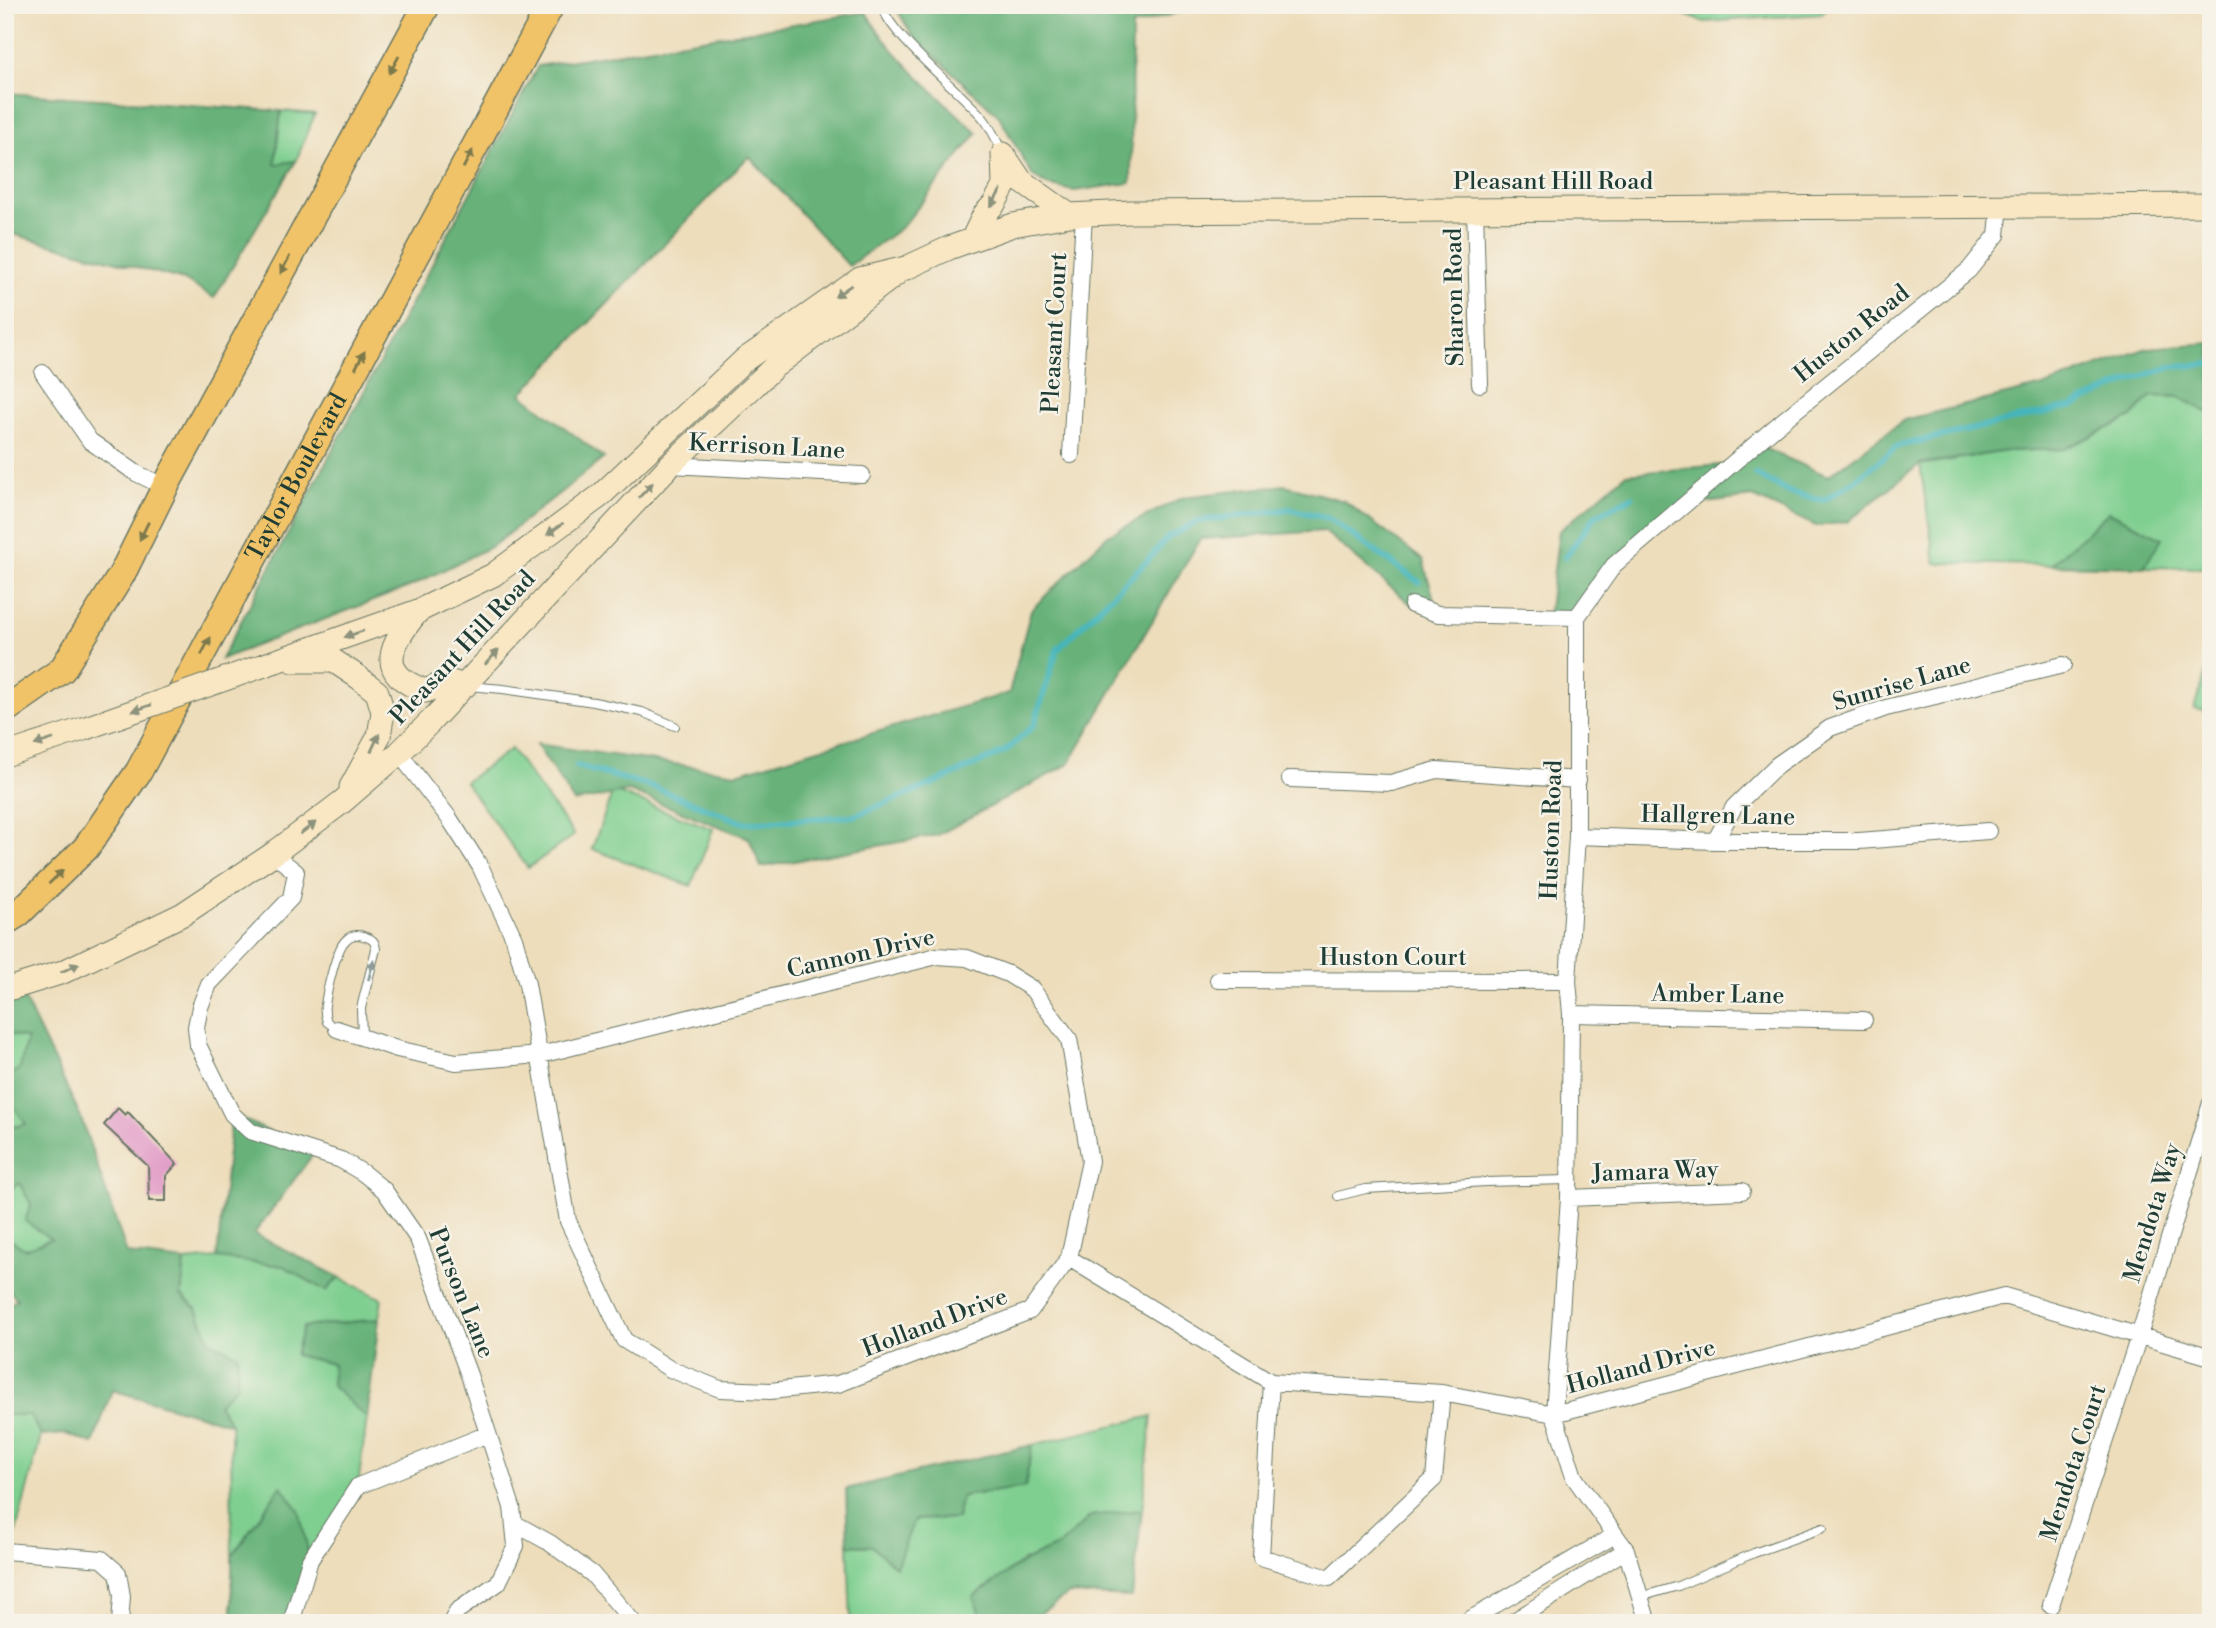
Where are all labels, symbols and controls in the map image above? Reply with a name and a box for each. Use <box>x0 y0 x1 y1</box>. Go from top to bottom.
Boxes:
one-way arrow <box>388 55 400 75</box>
one-way arrow <box>462 150 474 169</box>
street label: Pleasant Hill Road <box>1453 167 1653 197</box>
one-way arrow <box>990 189 1002 208</box>
street label: Sharon Road <box>1439 227 1471 367</box>
street label: Pleasant Court <box>1036 251 1074 414</box>
one-way arrow <box>280 255 291 275</box>
street label: Huston Road <box>1788 278 1916 390</box>
one-way arrow <box>833 284 852 297</box>
one-way arrow <box>355 350 366 370</box>
street label: Taylor Boulevard <box>240 388 354 566</box>
street label: Kerrison Lane <box>688 428 846 466</box>
one-way arrow <box>638 482 654 499</box>
one-way arrow <box>139 521 150 541</box>
one-way arrow <box>546 522 564 536</box>
street label: Pleasant Hill Road <box>384 564 542 731</box>
one-way arrow <box>344 629 365 640</box>
one-way arrow <box>200 636 212 656</box>
one-way arrow <box>483 649 499 666</box>
street label: Sunrise Lane <box>1829 650 1975 718</box>
one-way arrow <box>132 703 153 714</box>
one-way arrow <box>369 733 381 753</box>
one-way arrow <box>34 737 55 747</box>
street label: Huston Road <box>1535 759 1569 901</box>
street label: Hallgren Lane <box>1640 800 1796 832</box>
one-way arrow <box>298 821 316 836</box>
one-way arrow <box>47 869 64 885</box>
street label: Cannon Drive <box>784 922 938 986</box>
street label: Huston Court <box>1319 943 1467 973</box>
one-way arrow <box>366 959 377 981</box>
one-way arrow <box>60 962 80 974</box>
street label: Amber Lane <box>1650 979 1785 1011</box>
street label: Mendota Way <box>2118 1139 2189 1286</box>
street label: Jamara Way <box>1590 1155 1719 1189</box>
street label: Purson Lane <box>421 1223 501 1363</box>
street label: Holland Drive <box>858 1282 1012 1364</box>
street label: Holland Drive <box>1563 1333 1719 1401</box>
street label: Mendota Court <box>2034 1380 2114 1545</box>

